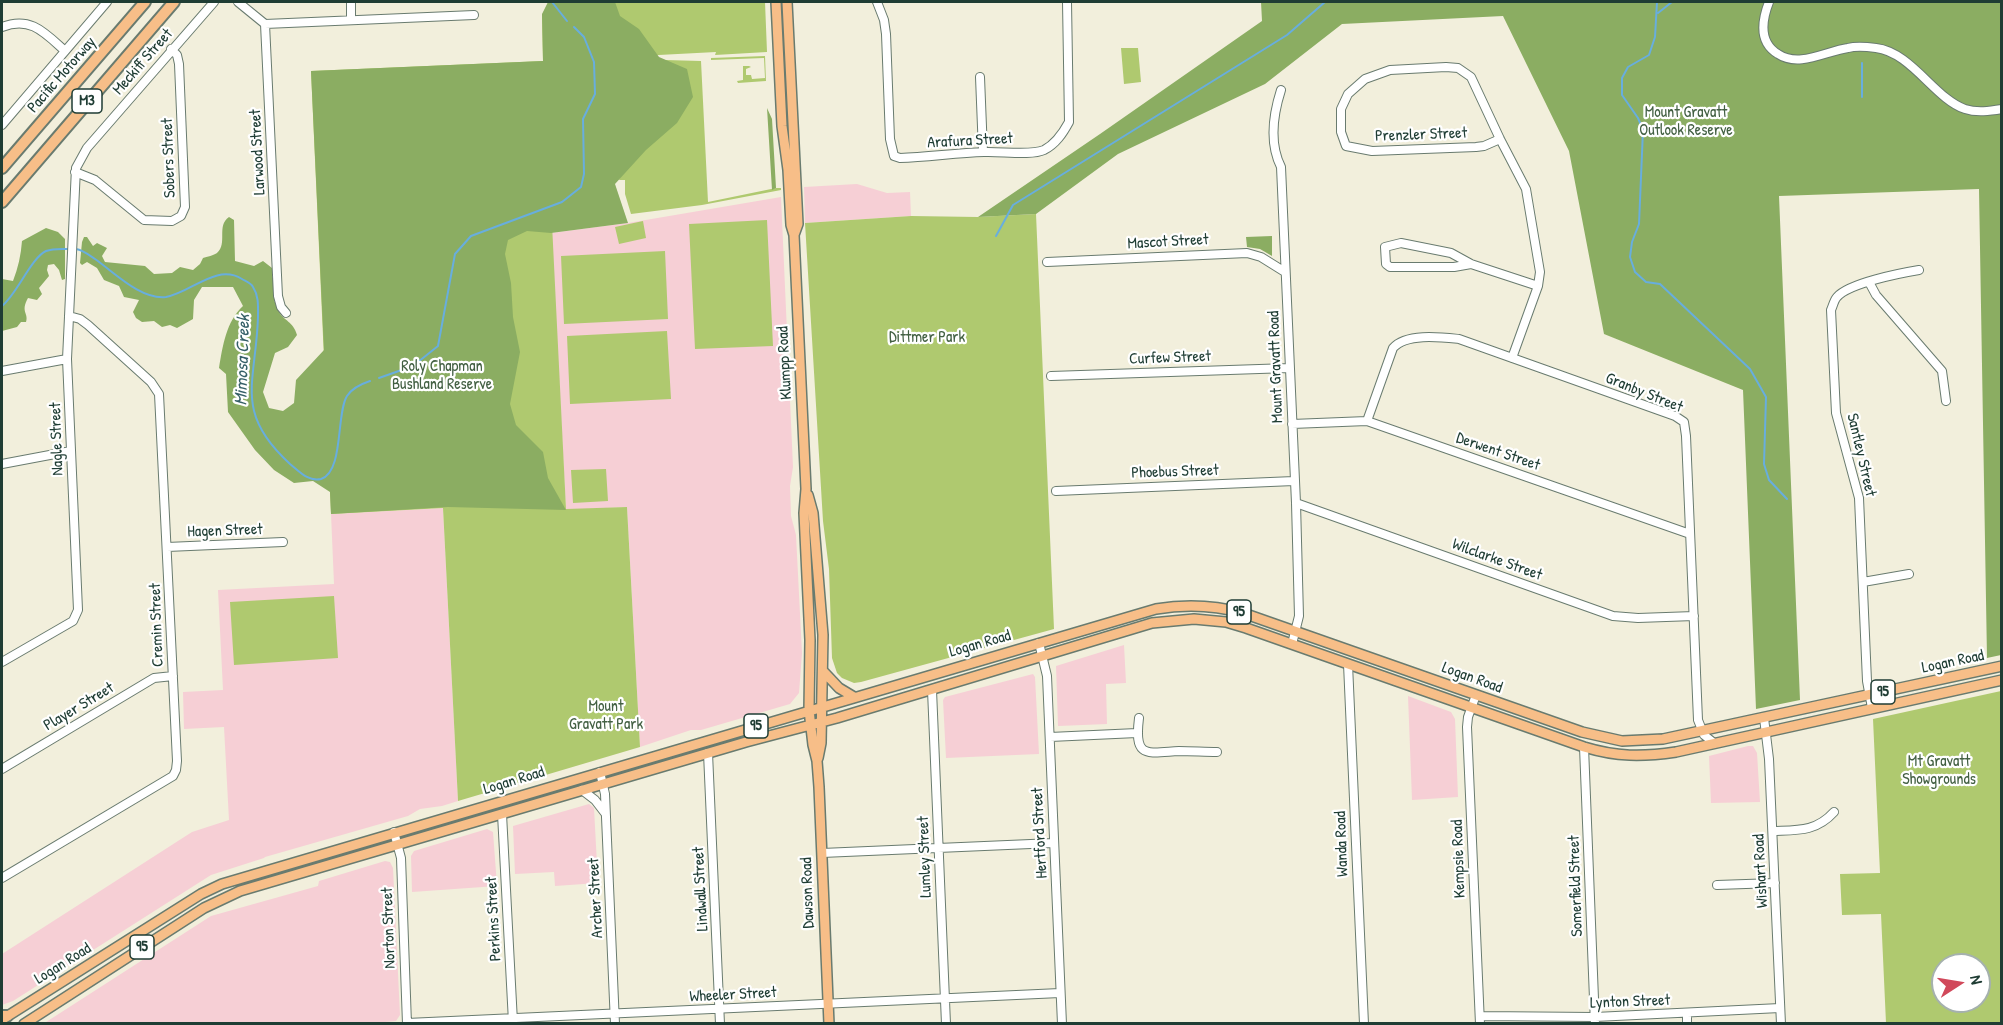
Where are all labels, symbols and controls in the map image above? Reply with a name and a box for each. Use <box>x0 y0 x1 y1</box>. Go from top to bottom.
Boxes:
street label: Meckiff Street <box>109 25 177 99</box>
street label: Pacific Motorway <box>24 33 100 117</box>
road number: M3 <box>72 89 102 113</box>
park label: Mount Gravatt Outlook Reserve <box>1639 103 1733 141</box>
street label: Larwood Street <box>246 109 270 195</box>
street label: Sobers Street <box>158 118 180 198</box>
street label: Prenzler Street <box>1375 124 1467 146</box>
street label: Arafura Street <box>927 129 1013 153</box>
street label: Mascot Street <box>1127 230 1209 254</box>
street label: Mount Gravatt Road <box>1264 310 1288 424</box>
water label: Mimosa Creek <box>231 314 255 406</box>
street label: Klumpp Road <box>773 326 797 400</box>
park label: Dittmer Park <box>889 328 965 348</box>
street label: Curfew Street <box>1129 347 1211 369</box>
park label: Roly Chapman Bushland Reserve <box>392 357 492 395</box>
street label: Granby Street <box>1603 369 1685 417</box>
street label: Nagle Street <box>46 402 68 476</box>
street label: Santley Street <box>1842 412 1880 498</box>
street label: Derwent Street <box>1453 429 1543 475</box>
street label: Phoebus Street <box>1131 461 1219 483</box>
street label: Hagen Street <box>187 520 263 542</box>
street label: Wilclarke Street <box>1449 535 1545 585</box>
street label: Cremin Street <box>146 583 168 667</box>
road number: 95 <box>1227 600 1251 624</box>
street label: Logan Road <box>947 626 1013 662</box>
street label: Logan Road <box>1920 646 1986 678</box>
street label: Logan Road <box>1439 658 1505 698</box>
street label: Player Street <box>40 679 118 735</box>
road number: 95 <box>1871 680 1895 704</box>
park label: Mount Gravatt Park <box>569 697 643 735</box>
road number: 95 <box>744 714 768 738</box>
park label: Mt Gravatt Showgrounds <box>1902 752 1976 790</box>
street label: Logan Road <box>481 763 547 799</box>
street label: Hertford Street <box>1028 787 1052 879</box>
street label: Wanda Road <box>1331 811 1353 877</box>
street label: Lumley Street <box>914 816 936 898</box>
street label: Kempsie Road <box>1448 819 1470 899</box>
street label: Wishart Road <box>1749 833 1773 909</box>
street label: Somerfield Street <box>1565 835 1587 937</box>
street label: Lindwall Street <box>689 846 713 932</box>
street label: Archer Street <box>584 857 608 939</box>
street label: Dawson Road <box>797 857 819 929</box>
street label: Perkins Street <box>482 876 506 962</box>
street label: Norton Street <box>378 887 400 969</box>
road number: 95 <box>130 935 154 959</box>
street label: Logan Road <box>31 939 95 989</box>
north arrow <box>1931 953 1991 1013</box>
text: N <box>1965 973 1988 986</box>
street label: Wheeler Street <box>689 983 777 1007</box>
street label: Lynton Street <box>1590 991 1670 1013</box>

